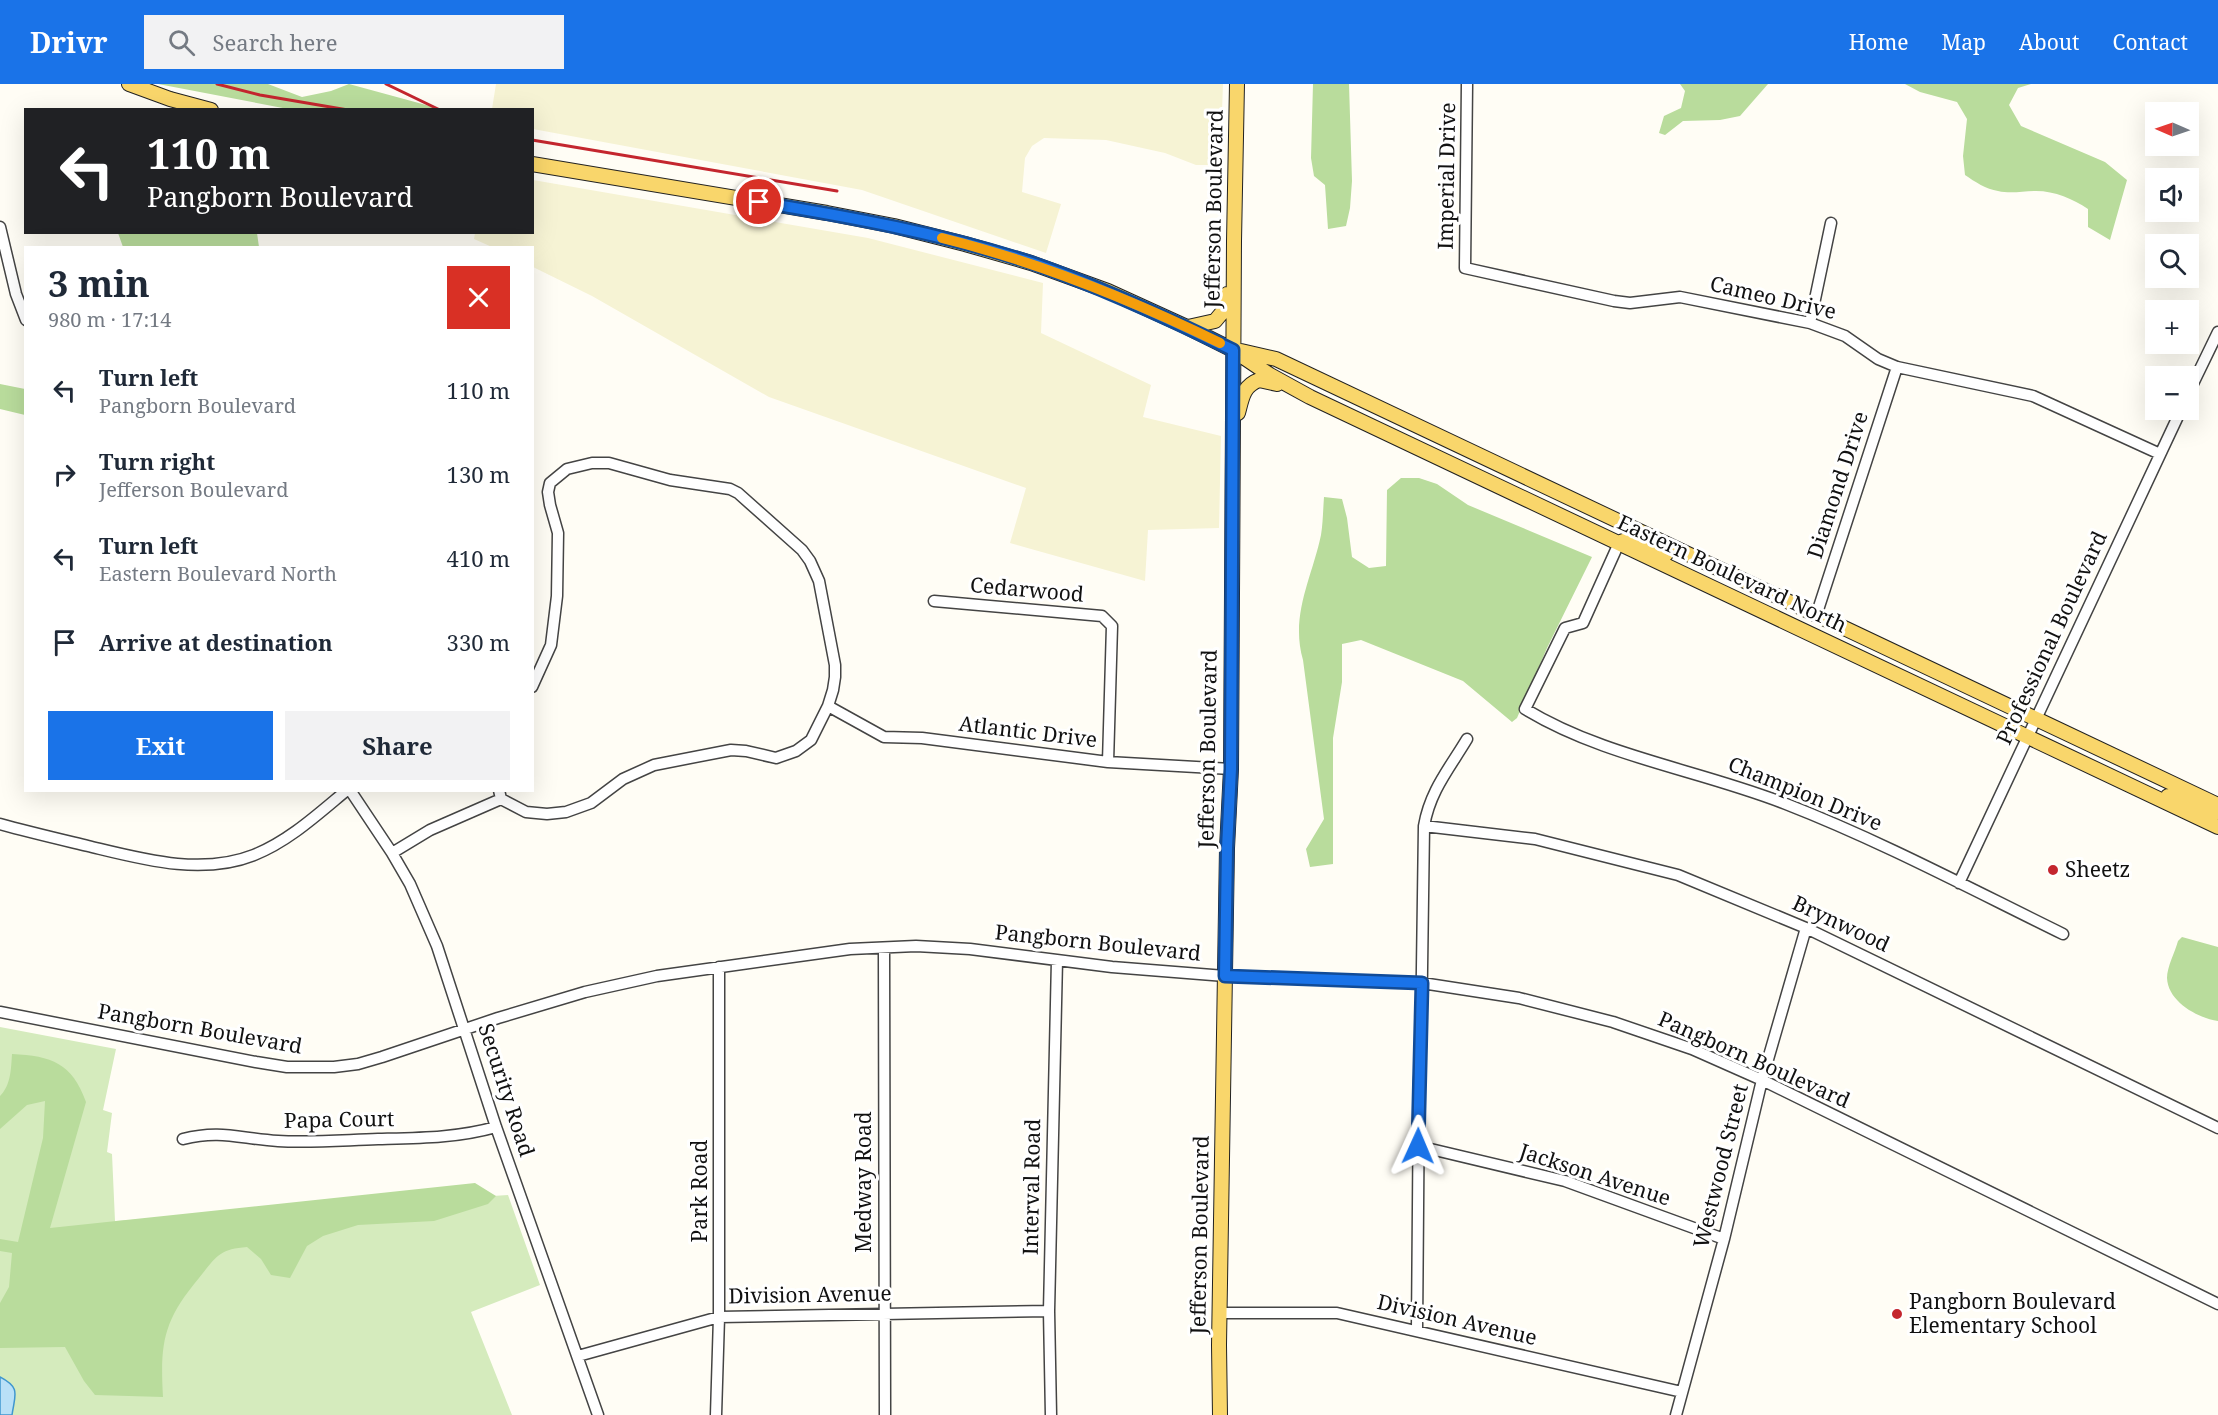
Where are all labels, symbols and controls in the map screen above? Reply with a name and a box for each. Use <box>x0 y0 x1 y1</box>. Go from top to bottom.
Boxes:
search box <box>144 15 564 69</box>
text: Drivr <box>30 23 108 61</box>
icon: search <box>165 26 198 59</box>
text: Search here <box>213 27 337 57</box>
text: Home <box>1849 28 1909 56</box>
text: Map <box>1942 28 1986 56</box>
text: About <box>2019 28 2080 56</box>
text: Contact <box>2113 28 2188 56</box>
street label: Imperial Drive <box>1431 102 1461 250</box>
north arrow <box>2145 102 2199 156</box>
map controls <box>2145 102 2199 420</box>
street label: Jefferson Boulevard <box>1197 109 1229 310</box>
text: 110 m <box>147 124 271 181</box>
icon: left <box>48 132 126 210</box>
button: sound <box>2145 168 2199 222</box>
pin <box>733 176 784 227</box>
text: Pangborn Boulevard <box>147 178 413 215</box>
icon: arrive <box>742 185 775 218</box>
button: search <box>2145 234 2199 288</box>
text: 3 min <box>48 259 150 308</box>
button: close <box>447 266 510 329</box>
street label: Cameo Drive <box>1707 269 1839 325</box>
button: + <box>2145 300 2199 354</box>
text: 980 m · 17:14 <box>48 306 171 333</box>
text: Turn left <box>99 362 198 392</box>
button: − <box>2145 366 2199 420</box>
icon: left <box>48 374 81 407</box>
text: 110 m <box>447 375 510 405</box>
text: Pangborn Boulevard <box>99 392 296 419</box>
street label: Diamond Drive <box>1800 408 1874 562</box>
text: Turn right <box>99 446 215 476</box>
icon: right <box>48 458 81 491</box>
text: 130 m <box>447 459 510 489</box>
text: Jefferson Boulevard <box>99 476 289 503</box>
street label: Eastern Boulevard North <box>1613 508 1852 639</box>
street label: Professional Boulevard <box>1989 526 2113 749</box>
text: Turn left <box>99 530 198 560</box>
icon: left <box>48 542 81 575</box>
text: 410 m <box>447 543 510 573</box>
text: Eastern Boulevard North <box>99 560 337 587</box>
street label: Cedarwood <box>969 570 1085 608</box>
icon: arrive <box>48 626 81 659</box>
text: Arrive at destination <box>99 627 333 657</box>
text: 330 m <box>447 627 510 657</box>
street label: Jefferson Boulevard <box>1191 649 1223 850</box>
street label: Atlantic Drive <box>957 709 1099 753</box>
button: Exit <box>48 711 273 780</box>
button: Share <box>285 711 510 780</box>
street label: Champion Drive <box>1724 749 1887 837</box>
place label: Sheetz <box>2065 855 2130 883</box>
marker: Sheetz <box>2046 863 2060 877</box>
street label: Brynwood <box>1788 888 1895 958</box>
street label: Pangborn Boulevard <box>994 917 1203 967</box>
street label: Pangborn Boulevard <box>96 996 305 1060</box>
street label: Pangborn Boulevard <box>1654 1004 1855 1114</box>
street label: Security Road <box>472 1020 542 1160</box>
street label: Westwood Street <box>1686 1081 1754 1251</box>
street label: Papa Court <box>284 1104 394 1134</box>
street label: Medway Road <box>849 1111 877 1253</box>
position arrow <box>1386 1114 1450 1178</box>
street label: Interval Road <box>1016 1118 1046 1255</box>
street label: Jefferson Boulevard <box>1183 1135 1215 1336</box>
street label: Jackson Avenue <box>1515 1136 1675 1212</box>
street label: Park Road <box>685 1140 713 1242</box>
street label: Division Avenue <box>728 1279 892 1309</box>
street label: Division Avenue <box>1375 1287 1540 1351</box>
place label: Pangborn Boulevard Elementary School <box>1909 1287 2116 1339</box>
marker: Pangborn Boulevard Elementary School <box>1890 1307 1904 1321</box>

